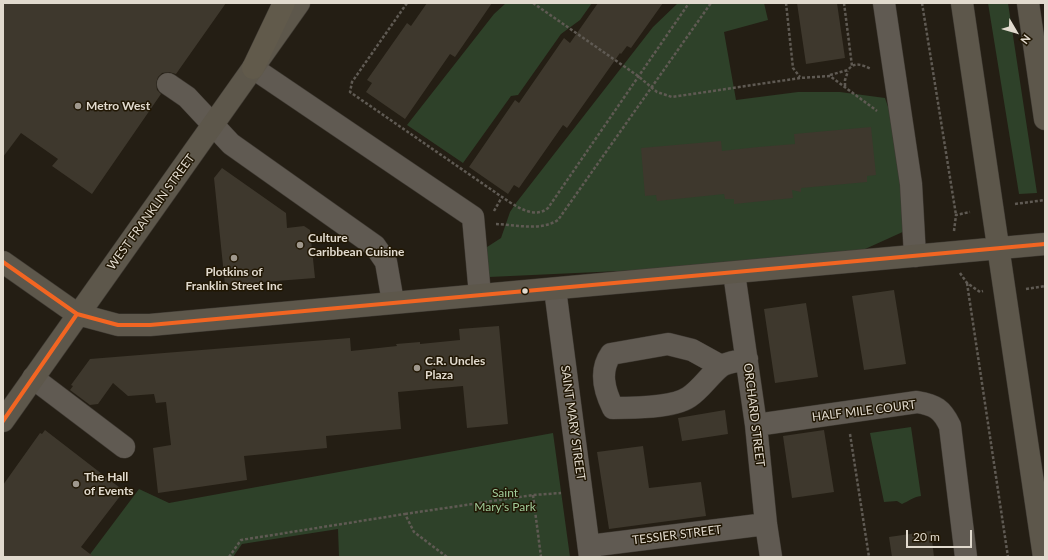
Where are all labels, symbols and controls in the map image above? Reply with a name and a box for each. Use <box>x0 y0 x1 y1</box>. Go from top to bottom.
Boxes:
north arrow <box>996 12 1036 52</box>
text: N <box>1018 32 1034 47</box>
place label: Metro West <box>86 99 150 113</box>
marker: Metro West <box>73 101 83 111</box>
street label: WEST FRANKLIN STREET <box>104 151 198 273</box>
place label: Culture Caribbean Cuisine <box>308 231 405 259</box>
marker: Culture Caribbean Cuisine <box>295 240 305 250</box>
marker: Plotkins of Franklin Street Inc <box>229 253 239 263</box>
place label: Plotkins of Franklin Street Inc <box>186 265 282 293</box>
unlabelled marker <box>520 286 530 296</box>
place label: C.R. Uncles Plaza <box>425 354 485 382</box>
street label: ORCHARD STREET <box>741 362 767 468</box>
marker: C.R. Uncles Plaza <box>412 363 422 373</box>
street label: SAINT MARY STREET <box>558 364 588 482</box>
street label: HALF MILE COURT <box>811 397 917 425</box>
place label: The Hall of Events <box>84 470 134 498</box>
marker: The Hall of Events <box>71 479 81 489</box>
park label: Saint Mary's Park <box>474 486 536 514</box>
street label: TESSIER STREET <box>631 522 723 548</box>
scale bar <box>908 522 974 548</box>
text: 20 m <box>913 529 940 544</box>

